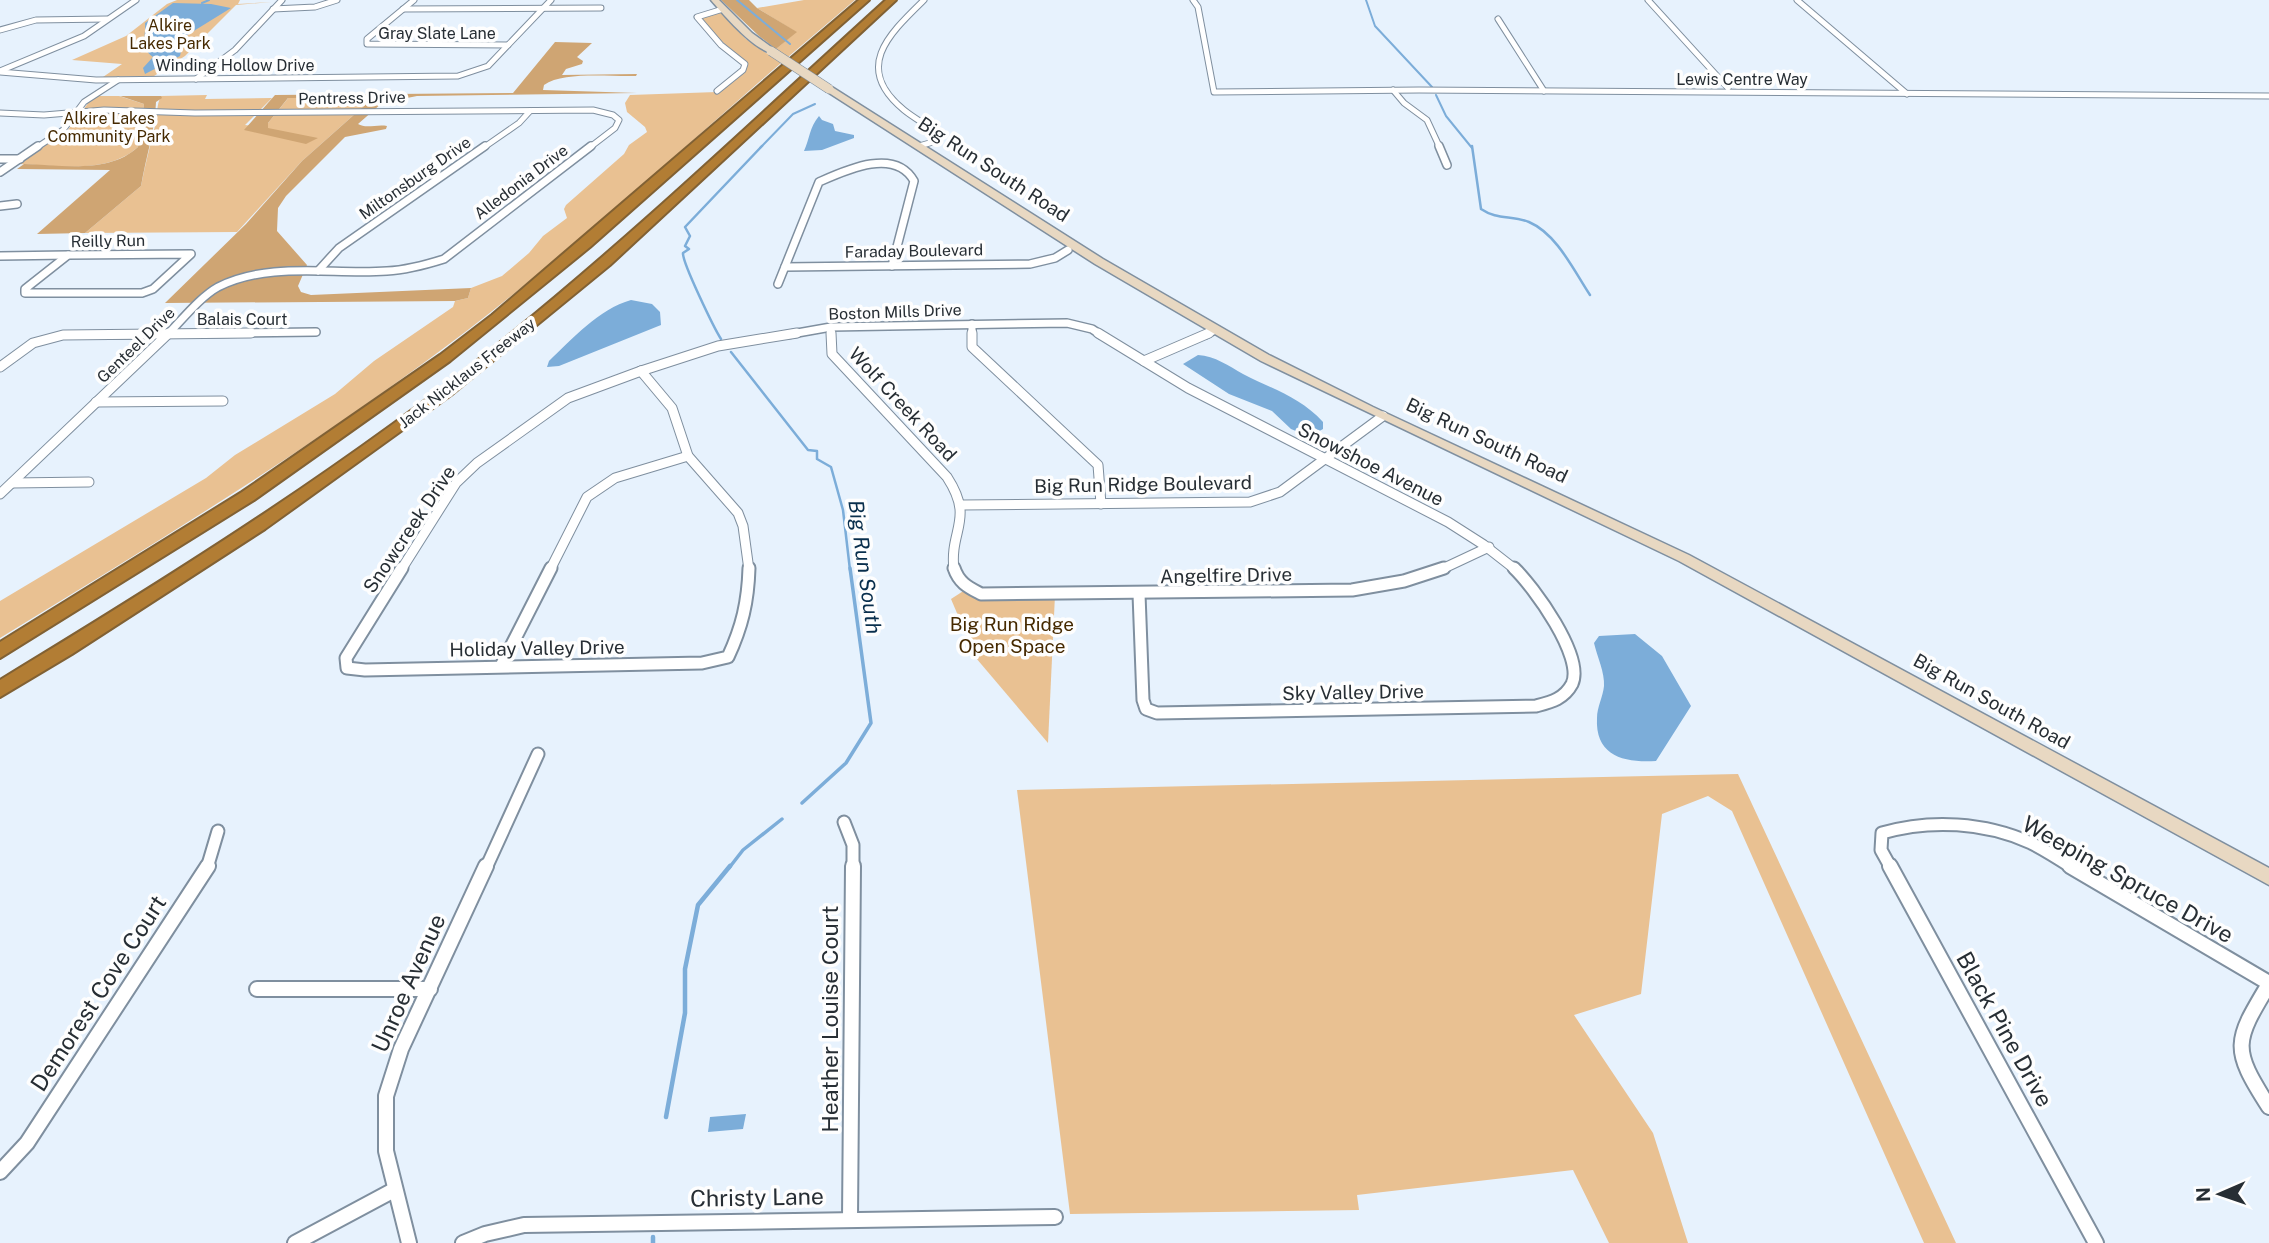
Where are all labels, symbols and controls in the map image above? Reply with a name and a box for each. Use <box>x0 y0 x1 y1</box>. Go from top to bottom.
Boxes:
park label: Alkire Lakes Park <box>129 16 211 53</box>
street label: Gray Slate Lane <box>378 24 496 43</box>
street label: Winding Hollow Drive <box>155 56 315 75</box>
street label: Lewis Centre Way <box>1676 70 1808 89</box>
street label: Pentress Drive <box>298 88 406 108</box>
park label: Alkire Lakes Community Park <box>47 109 171 146</box>
street label: Big Run South Road <box>914 112 1074 226</box>
street label: Miltonsburg Drive <box>356 132 474 224</box>
street label: Alledonia Drive <box>470 141 572 223</box>
street label: Reilly Run <box>71 231 145 251</box>
street label: Faraday Boulevard <box>845 240 983 262</box>
street label: Boston Mills Drive <box>828 300 962 324</box>
street label: Genteel Drive <box>93 303 179 387</box>
street label: Balais Court <box>197 310 287 329</box>
street label: Jack Nicklaus Freeway <box>395 314 539 432</box>
street label: Wolf Creek Road <box>845 343 961 465</box>
street label: Big Run South Road <box>1403 393 1571 487</box>
street label: Snowshoe Avenue <box>1294 418 1448 510</box>
street label: Snowcreek Drive <box>358 461 460 597</box>
street label: Big Run Ridge Boulevard <box>1034 471 1252 497</box>
water label: Big Run South <box>843 498 887 636</box>
street label: Angelfire Drive <box>1160 563 1292 587</box>
park label: Big Run Ridge Open Space <box>950 613 1074 657</box>
street label: Holiday Valley Drive <box>449 635 625 661</box>
street label: Big Run South Road <box>1910 649 2074 753</box>
street label: Sky Valley Drive <box>1282 680 1424 704</box>
street label: Weeping Spruce Drive <box>2018 810 2238 948</box>
street label: Demorest Cove Court <box>25 890 171 1096</box>
street label: Heather Louise Court <box>816 905 843 1133</box>
street label: Unroe Avenue <box>365 910 451 1056</box>
street label: Black Pine Drive <box>1951 947 2059 1111</box>
north arrow <box>2185 1159 2255 1229</box>
street label: Christy Lane <box>690 1182 824 1212</box>
text: N <box>2192 1187 2214 1202</box>

